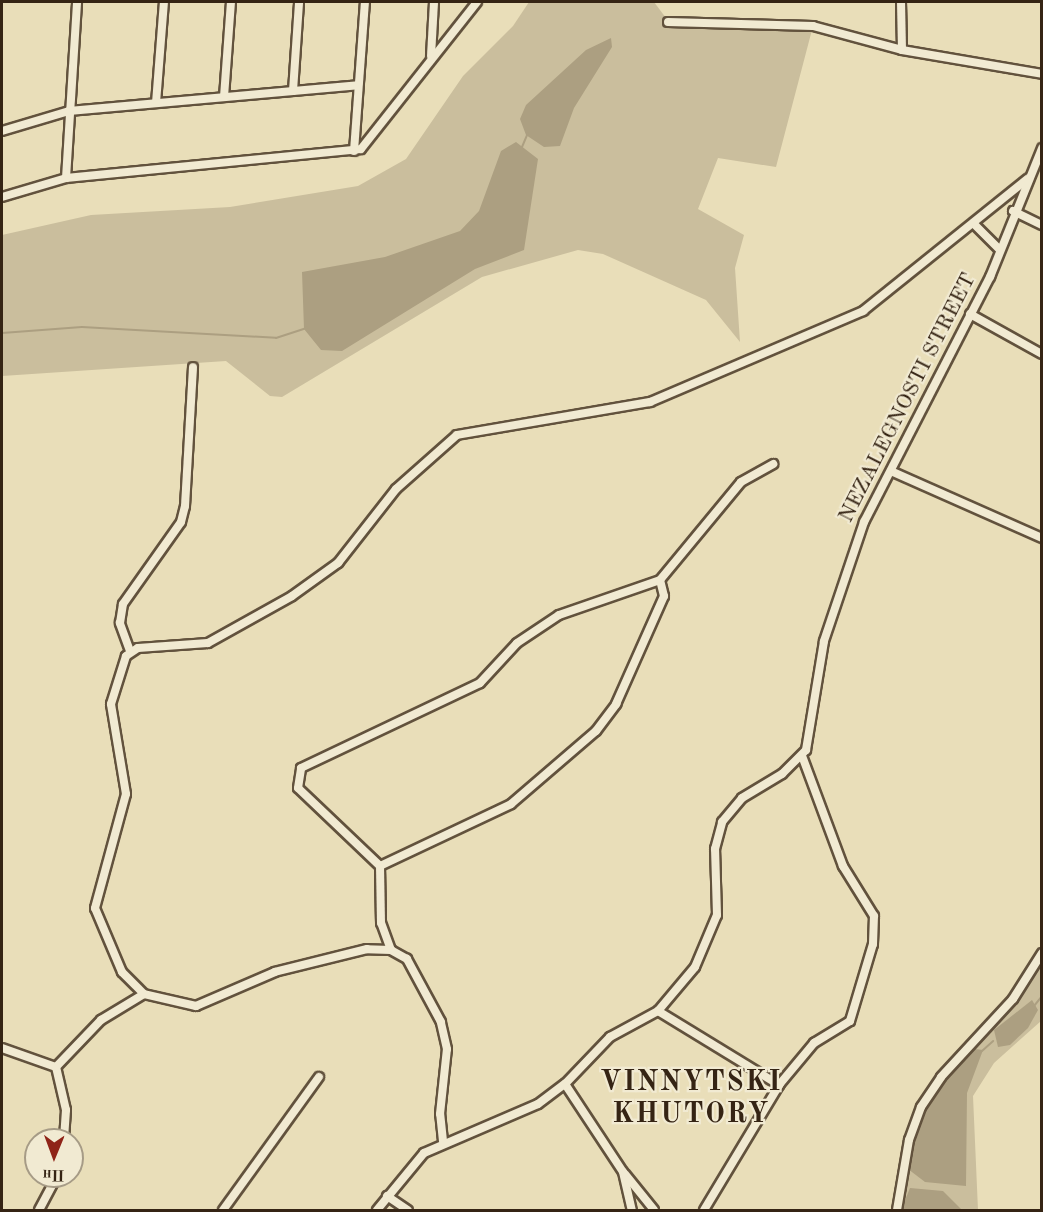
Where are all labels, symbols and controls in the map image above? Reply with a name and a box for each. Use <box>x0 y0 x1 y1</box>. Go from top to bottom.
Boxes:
street label: NEZALEGNOSTI STREET <box>833 269 983 527</box>
district label: VINNYTSKI KHUTORY <box>600 1066 782 1132</box>
north arrow <box>24 1128 84 1188</box>
text: Пн <box>43 1166 65 1182</box>

